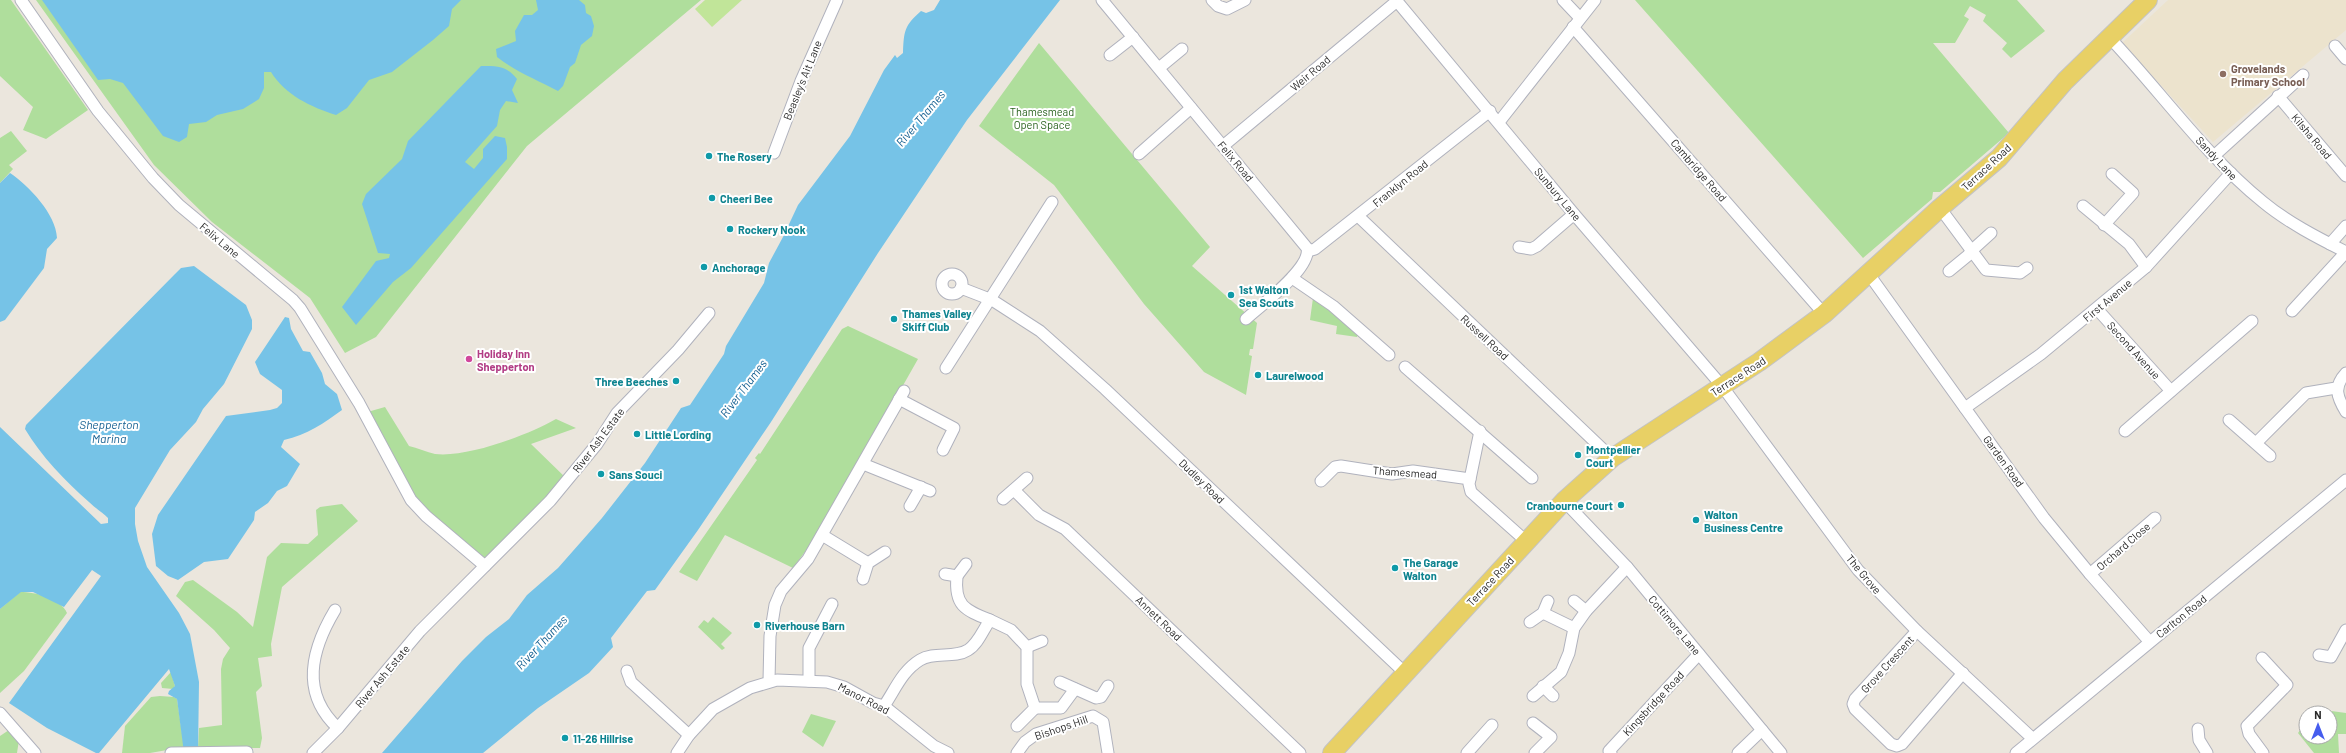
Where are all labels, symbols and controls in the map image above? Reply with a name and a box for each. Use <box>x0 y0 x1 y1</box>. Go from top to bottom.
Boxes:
street label: Beasley's Ait Lane <box>780 38 824 122</box>
street label: Weir Road <box>1287 52 1333 94</box>
place label: Grovelands Primary School <box>2231 62 2305 88</box>
marker: Grovelands Primary School <box>2218 69 2228 79</box>
water label: River Thames <box>893 87 948 149</box>
park label: Thamesmead Open Space <box>1010 105 1074 131</box>
street label: Kilsha Road <box>2289 111 2335 161</box>
street label: Sandy Lane <box>2194 134 2241 183</box>
street label: Cambridge Road <box>1668 136 1730 204</box>
street label: Felix Road <box>1215 138 1257 184</box>
street label: Terrace Road <box>1959 141 2013 193</box>
place label: The Rosery <box>717 150 772 163</box>
marker: The Rosery <box>704 151 714 161</box>
street label: Franklyn Road <box>1370 157 1430 209</box>
street label: Sunbury Lane <box>1532 165 1584 223</box>
place label: Cheeri Bee <box>720 192 773 205</box>
marker: Cheeri Bee <box>707 193 717 203</box>
street label: Felix Lane <box>197 220 243 261</box>
place label: Rockery Nook <box>738 223 806 236</box>
marker: Rockery Nook <box>725 224 735 234</box>
place label: Anchorage <box>712 261 765 274</box>
marker: Anchorage <box>699 262 709 272</box>
street label: First Avenue <box>2080 276 2134 324</box>
place label: 1st Walton Sea Scouts <box>1239 283 1294 309</box>
marker: 1st Walton Sea Scouts <box>1226 290 1236 300</box>
place label: Thames Valley Skiff Club <box>902 307 972 333</box>
street label: Russell Road <box>1458 312 1512 362</box>
marker: Thames Valley Skiff Club <box>889 314 899 324</box>
street label: Second Avenue <box>2105 319 2163 382</box>
place label: Holiday Inn Shepperton <box>477 347 535 373</box>
street label: Terrace Road <box>1708 353 1768 399</box>
marker: Holiday Inn Shepperton <box>464 354 474 364</box>
water label: River Thames <box>717 356 769 420</box>
place label: Laurelwood <box>1266 369 1324 382</box>
marker: Laurelwood <box>1253 370 1263 380</box>
place label: Three Beeches <box>595 375 668 388</box>
marker: Three Beeches <box>671 376 681 386</box>
street label: River Ash Estate <box>569 405 627 475</box>
water label: Shepperton Marina <box>79 417 139 445</box>
place label: Little Lording <box>645 428 711 441</box>
marker: Little Lording <box>632 429 642 439</box>
street label: Garden Road <box>1981 433 2027 489</box>
place label: Montpellier Court <box>1586 443 1642 469</box>
marker: Montpellier Court <box>1573 450 1583 460</box>
street label: Dudley Road <box>1176 456 1228 506</box>
street label: Thamesmead <box>1372 463 1438 481</box>
place label: Sans Souci <box>609 468 663 481</box>
marker: Sans Souci <box>596 469 606 479</box>
place label: Cranbourne Court <box>1526 499 1613 512</box>
marker: Cranbourne Court <box>1616 500 1626 510</box>
place label: Walton Business Centre <box>1704 508 1783 534</box>
marker: Walton Business Centre <box>1691 515 1701 525</box>
street label: Orchard Close <box>2094 519 2152 573</box>
street label: The Grove <box>1844 552 1884 596</box>
street label: Terrace Road <box>1464 554 1516 608</box>
place label: The Garage Walton <box>1403 556 1458 582</box>
marker: The Garage Walton <box>1390 563 1400 573</box>
street label: Cottimore Lane <box>1646 592 1704 658</box>
street label: Carlton Road <box>2153 592 2209 640</box>
street label: Annett Road <box>1133 593 1185 643</box>
water label: River Thames <box>512 612 570 672</box>
place label: Riverhouse Barn <box>765 619 845 632</box>
marker: Riverhouse Barn <box>752 620 762 630</box>
street label: Grove Crescent <box>1858 633 1916 695</box>
street label: River Ash Estate <box>352 642 412 710</box>
street label: Kingsbridge Road <box>1620 668 1686 738</box>
street label: Manor Road <box>836 680 892 716</box>
north arrow <box>2298 705 2338 745</box>
text: N <box>2314 708 2322 721</box>
street label: Bishops Hill <box>1033 712 1089 742</box>
place label: 11-26 Hillrise <box>573 732 633 745</box>
marker: 11-26 Hillrise <box>560 733 570 743</box>

